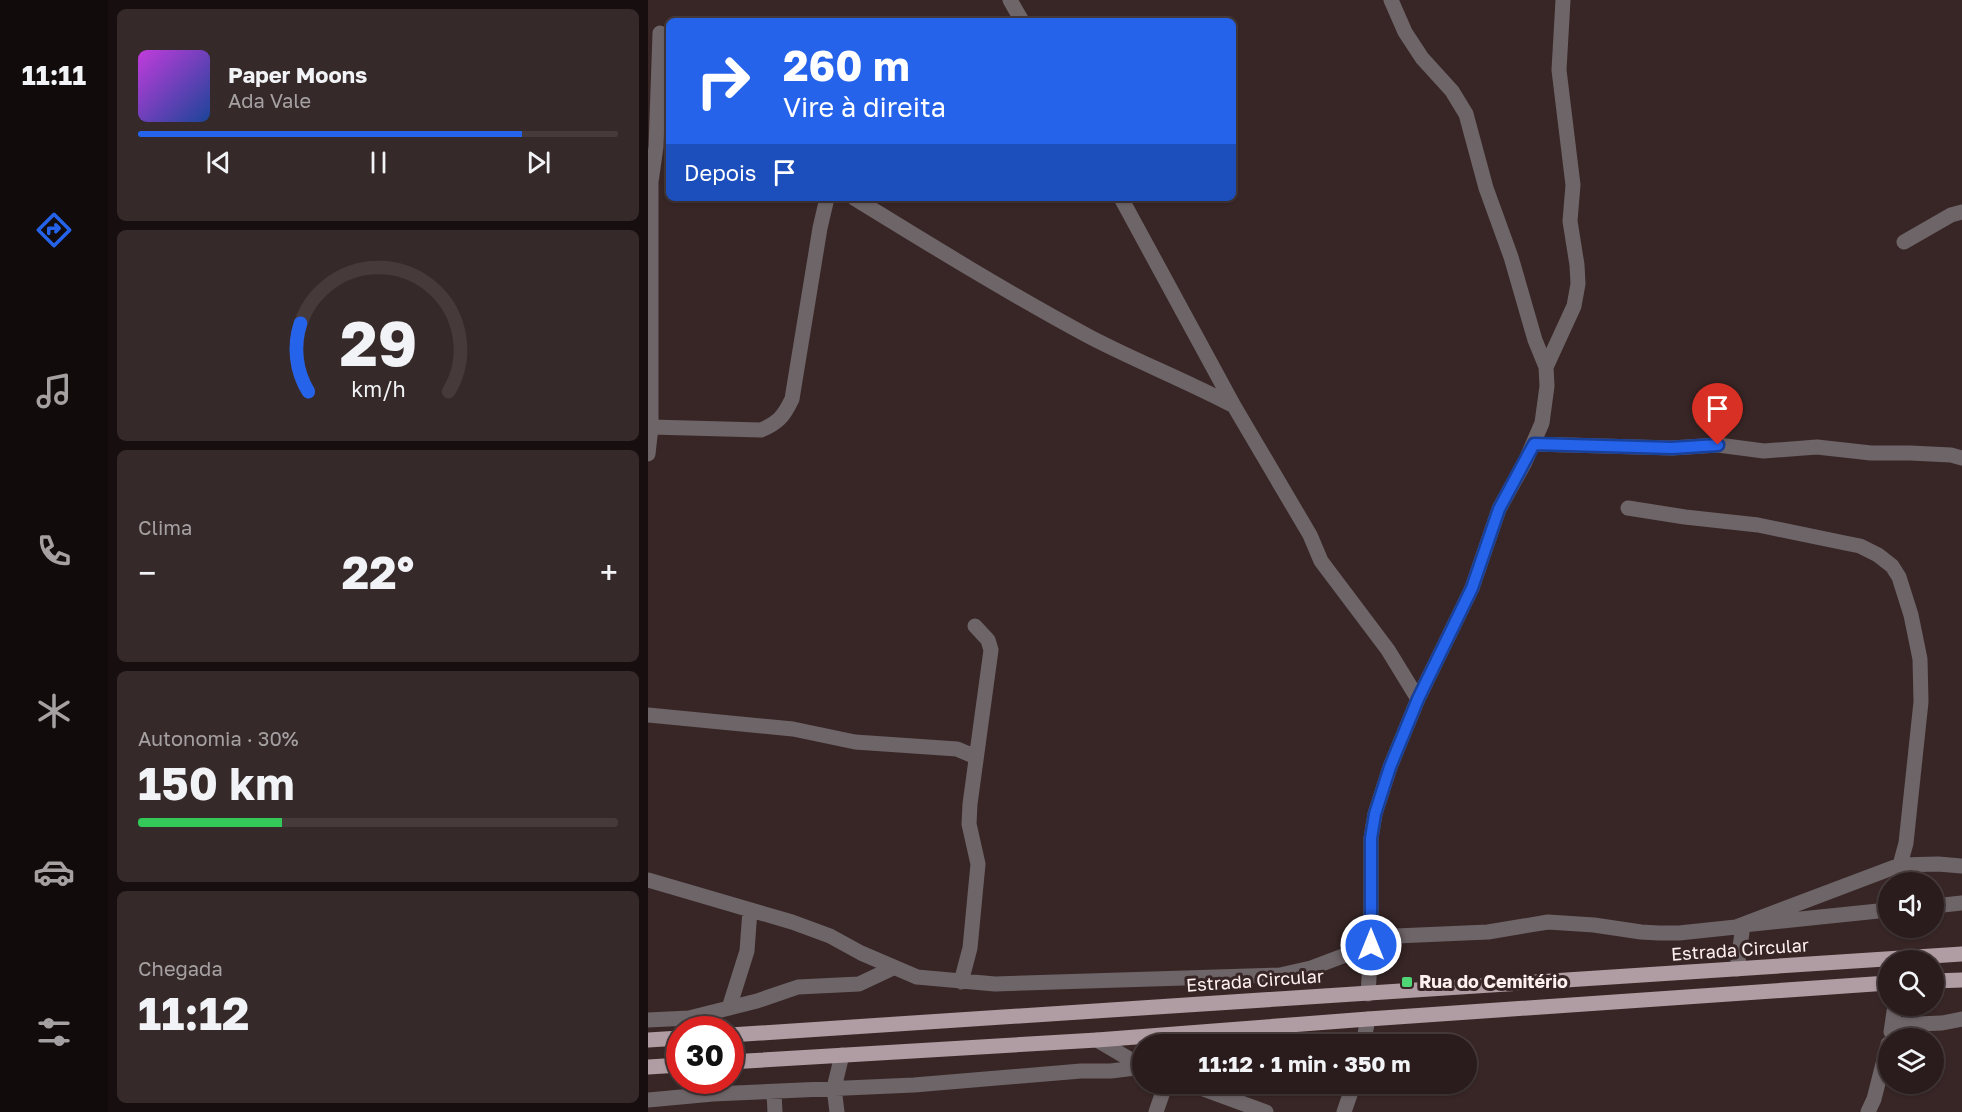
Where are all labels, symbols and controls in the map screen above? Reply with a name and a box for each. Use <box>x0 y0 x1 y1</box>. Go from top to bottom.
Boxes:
text: 260 m <box>783 40 910 90</box>
icon: right <box>684 42 762 120</box>
text: 11:11 <box>22 59 86 91</box>
text: Paper Moons <box>228 61 367 88</box>
text: Ada Vale <box>228 88 311 112</box>
text: Vire à direita <box>783 91 946 123</box>
icon: previous <box>202 146 235 179</box>
icon: pause <box>362 146 395 179</box>
icon: next <box>522 146 555 179</box>
icon: arrive <box>768 156 801 189</box>
text: Depois <box>684 159 756 186</box>
icon: directions <box>33 209 75 251</box>
text: 29 <box>339 306 417 381</box>
icon: music <box>33 370 75 412</box>
text: km/h <box>351 377 405 403</box>
pin <box>1692 383 1743 445</box>
icon: arrive <box>1701 392 1734 425</box>
text: Clima <box>138 515 192 539</box>
icon: phone <box>33 530 75 572</box>
text: 22° <box>342 545 414 599</box>
text: − <box>138 553 156 592</box>
text: + <box>600 553 618 592</box>
icon: climate <box>33 690 75 732</box>
text: Autonomia · 30% <box>138 726 299 750</box>
text: 150 km <box>138 756 295 810</box>
icon: car <box>33 851 75 893</box>
map controls <box>1878 872 1944 1094</box>
button: sound <box>1878 872 1944 938</box>
position arrow <box>1339 913 1403 977</box>
street label: Estrada Circular <box>1670 933 1810 965</box>
button: search <box>1878 950 1944 1016</box>
text: Chegada <box>138 956 223 980</box>
street label: Estrada Circular <box>1185 964 1325 996</box>
place label: Rua do Cemitério <box>1419 970 1568 992</box>
marker: Rua do Cemitério <box>1400 975 1414 989</box>
text: 11:12 <box>138 986 249 1040</box>
icon: filters <box>33 1011 75 1053</box>
speed limit sign: 30 <box>666 1016 744 1094</box>
button: layers <box>1878 1028 1944 1094</box>
text: 11:12 · 1 min · 350 m <box>1199 1050 1410 1077</box>

